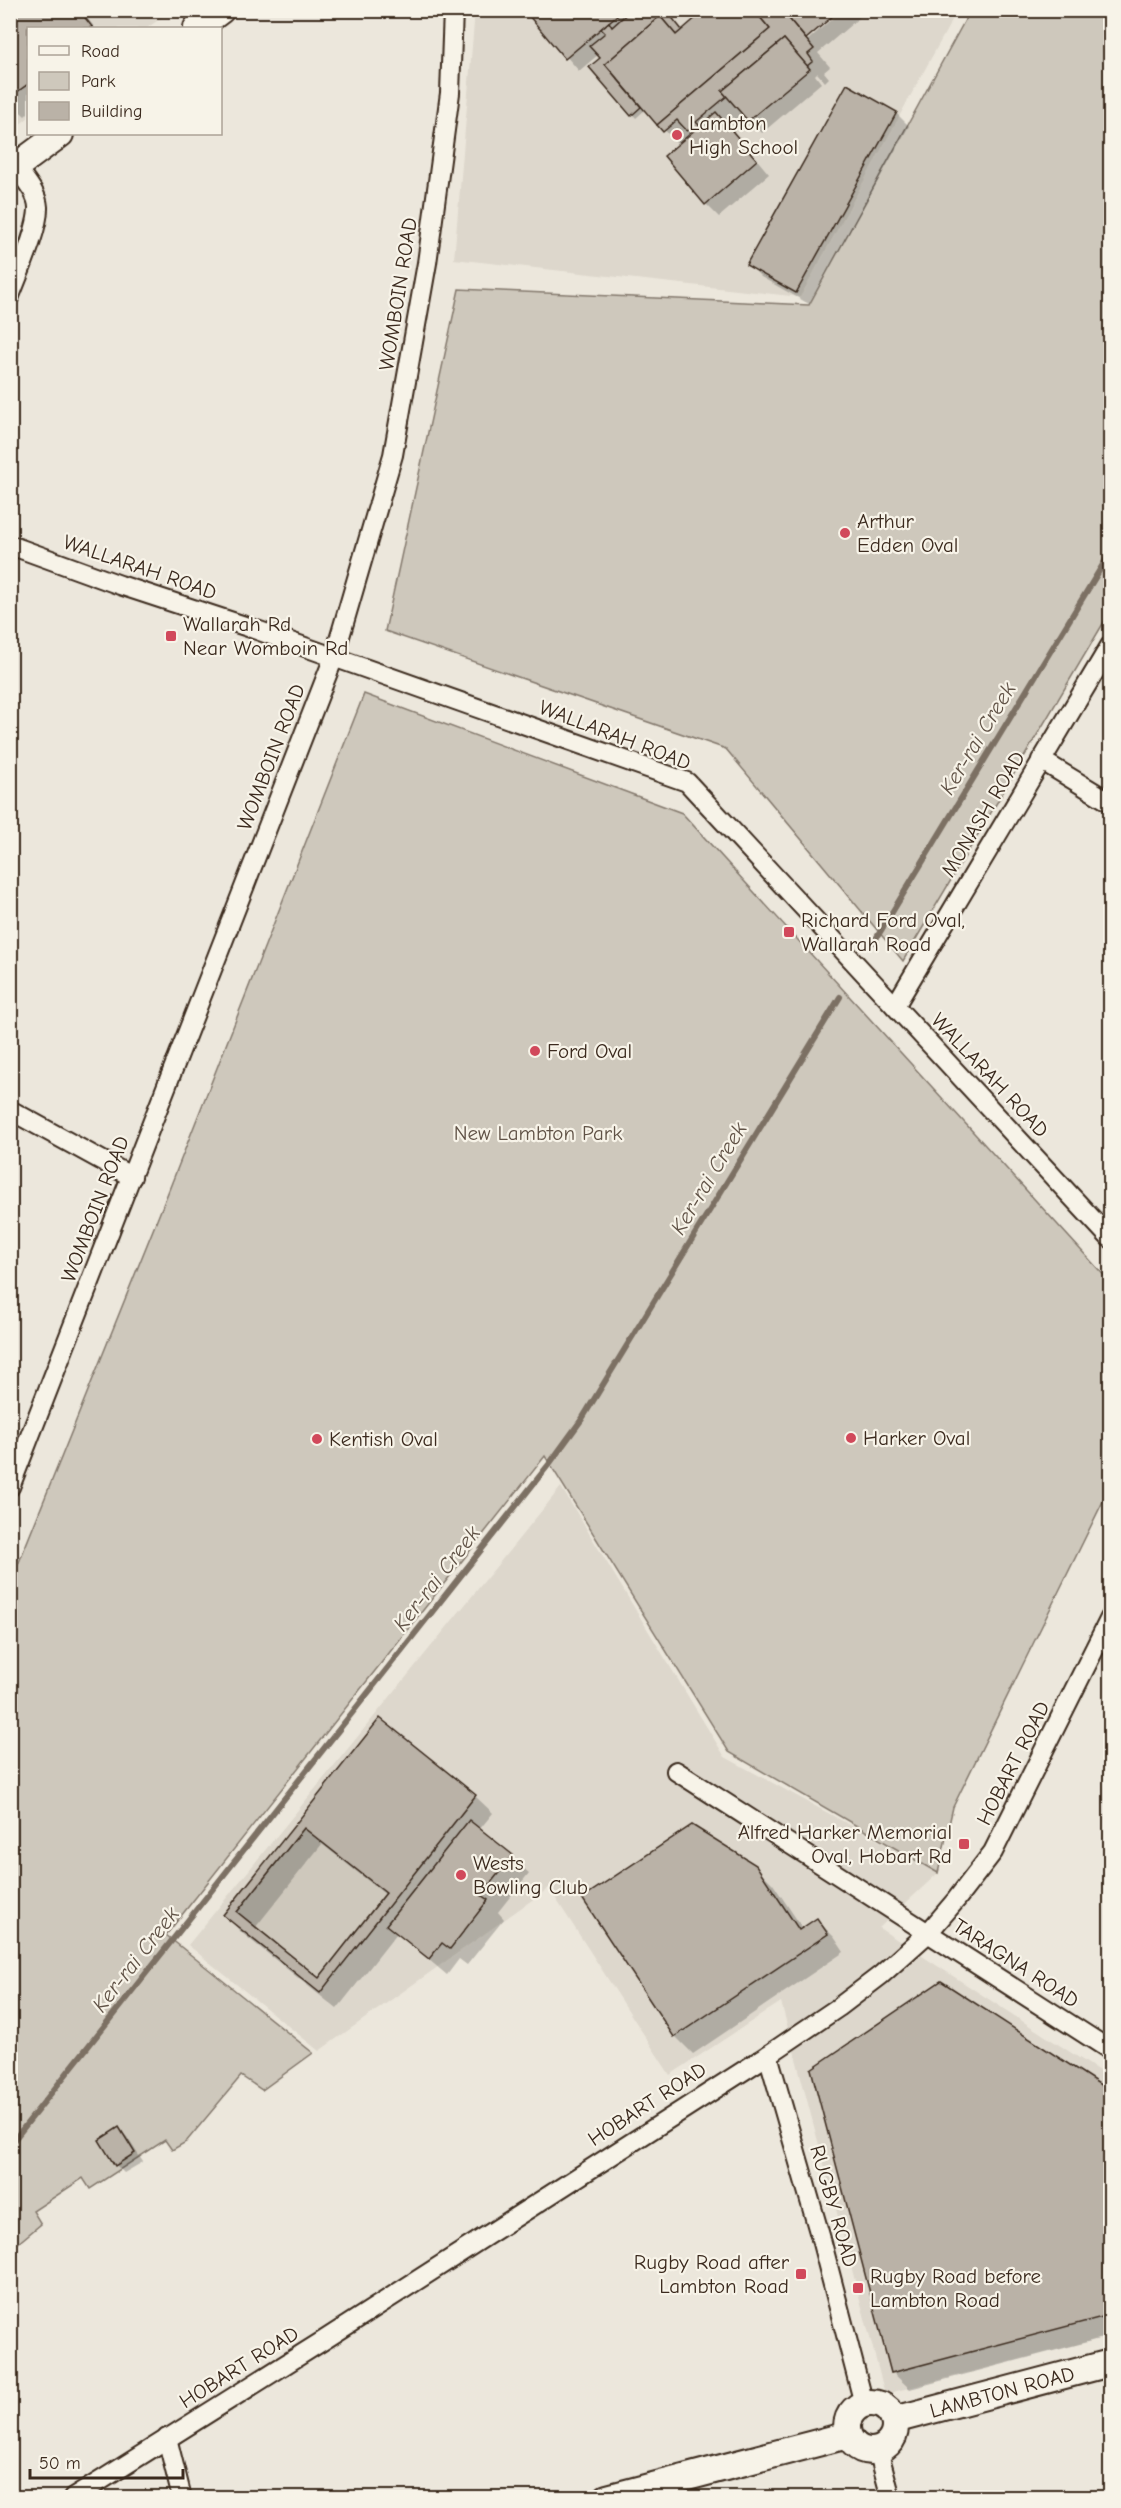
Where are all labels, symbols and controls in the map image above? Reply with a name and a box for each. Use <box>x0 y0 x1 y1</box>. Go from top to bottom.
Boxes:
legend <box>27 27 222 135</box>
text: Road <box>81 41 120 62</box>
text: Park <box>81 71 116 92</box>
text: Building <box>81 101 143 122</box>
place label: Lambton High School <box>689 111 798 159</box>
marker: Lambton High School <box>670 128 684 142</box>
street label: WOMBOIN ROAD <box>374 216 422 372</box>
place label: Arthur Edden Oval <box>857 509 958 557</box>
marker: Arthur Edden Oval <box>838 526 852 540</box>
street label: WALLARAH ROAD <box>60 529 220 605</box>
place label: Wallarah Rd Near Womboin Rd <box>183 612 349 660</box>
marker: Wallarah Rd Near Womboin Rd <box>164 629 178 643</box>
water label: Ker-rai Creek <box>934 677 1022 799</box>
street label: WOMBOIN ROAD <box>232 680 310 834</box>
street label: WALLARAH ROAD <box>536 695 694 775</box>
street label: MONASH ROAD <box>936 747 1030 881</box>
place label: Richard Ford Oval, Wallarah Road <box>801 908 965 956</box>
marker: Richard Ford Oval, Wallarah Road <box>782 925 796 939</box>
street label: WALLARAH ROAD <box>926 1008 1054 1142</box>
place label: Ford Oval <box>547 1039 632 1063</box>
marker: Ford Oval <box>528 1044 542 1058</box>
water label: Ker-rai Creek <box>665 1117 753 1239</box>
park label: New Lambton Park <box>454 1121 622 1145</box>
street label: WOMBOIN ROAD <box>56 1132 134 1286</box>
place label: Harker Oval <box>863 1426 970 1450</box>
place label: Kentish Oval <box>329 1427 438 1451</box>
marker: Harker Oval <box>844 1431 858 1445</box>
marker: Kentish Oval <box>310 1432 324 1446</box>
water label: Ker-rai Creek <box>388 1521 486 1636</box>
street label: HOBART ROAD <box>971 1697 1055 1829</box>
place label: Alfred Harker Memorial Oval, Hobart Rd <box>738 1820 952 1868</box>
marker: Alfred Harker Memorial Oval, Hobart Rd <box>957 1837 971 1851</box>
place label: Wests Bowling Club <box>473 1851 588 1899</box>
marker: Wests Bowling Club <box>454 1868 468 1882</box>
water label: Ker-rai Creek <box>87 1902 185 2017</box>
street label: TARAGNA ROAD <box>948 1913 1084 2013</box>
street label: HOBART ROAD <box>584 2057 710 2151</box>
street label: RUGBY ROAD <box>805 2142 863 2270</box>
place label: Rugby Road after Lambton Road <box>634 2250 790 2298</box>
place label: Rugby Road before Lambton Road <box>870 2264 1041 2312</box>
marker: Rugby Road after Lambton Road <box>794 2267 808 2281</box>
marker: Rugby Road before Lambton Road <box>851 2281 865 2295</box>
street label: HOBART ROAD <box>175 2321 303 2413</box>
street label: LAMBTON ROAD <box>927 2361 1077 2423</box>
scale bar <box>30 2442 183 2480</box>
text: 50 m <box>39 2453 81 2474</box>

